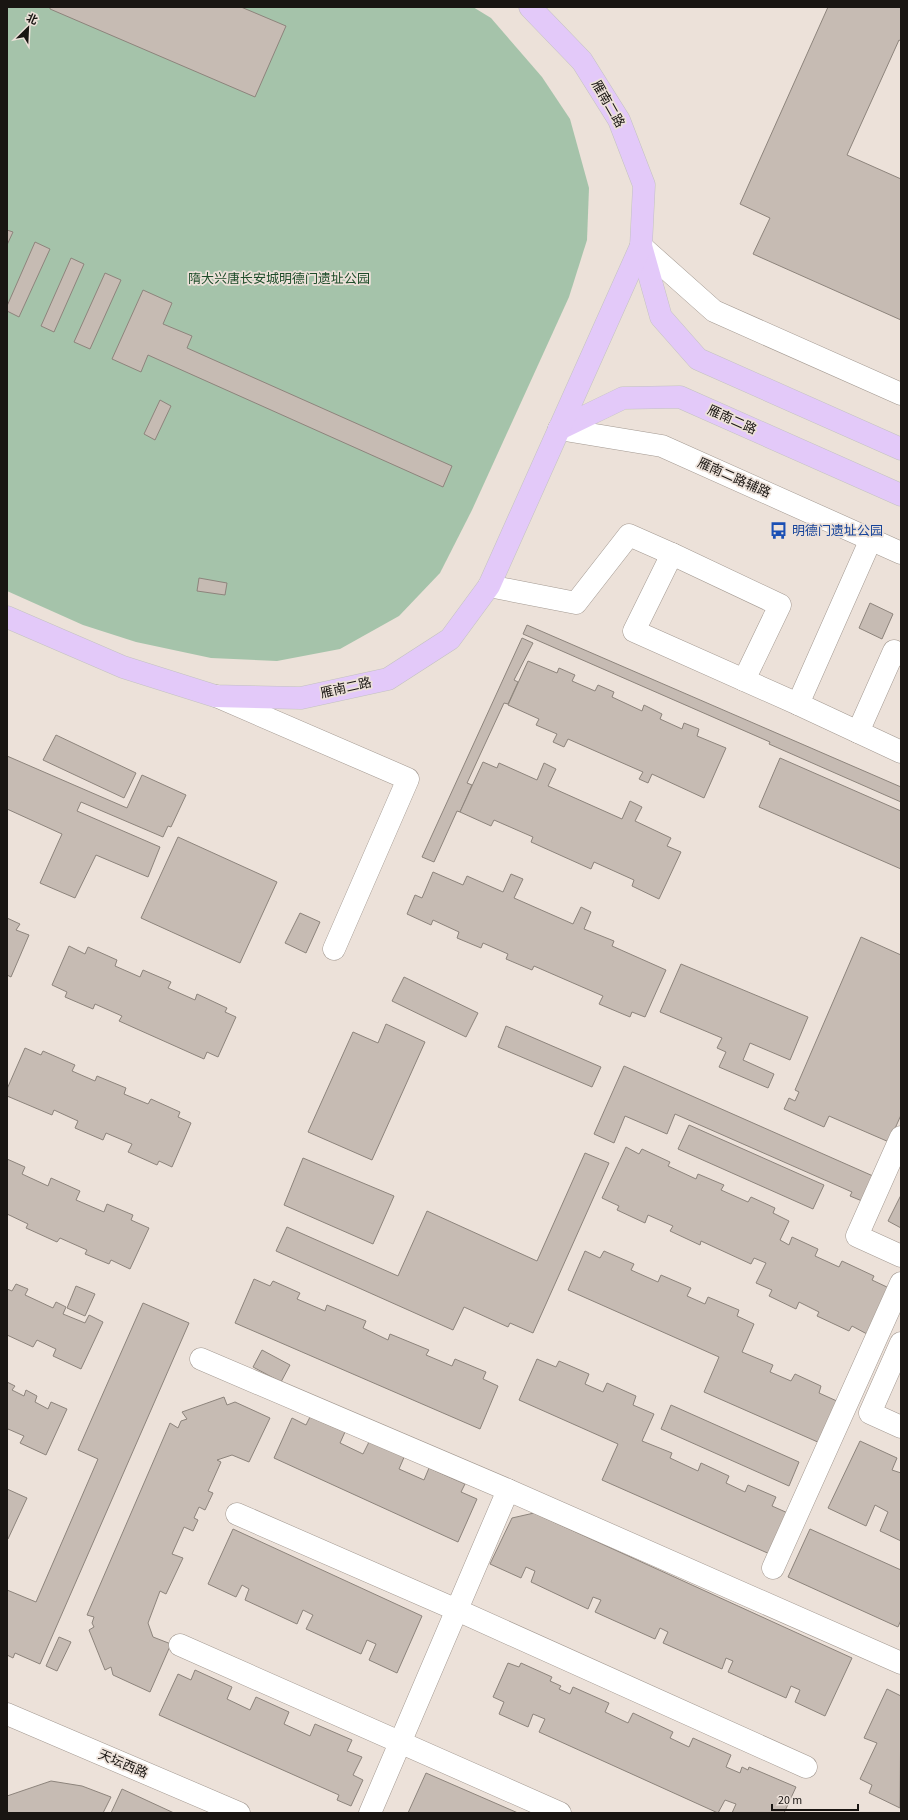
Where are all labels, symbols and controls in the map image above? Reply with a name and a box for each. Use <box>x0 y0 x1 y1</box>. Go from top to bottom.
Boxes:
north arrow <box>8 8 48 48</box>
text: 北 <box>24 10 40 28</box>
street label: 雁南二路 <box>587 77 629 131</box>
park label: 隋大兴唐长安城明德门遗址公园 <box>188 270 370 288</box>
street label: 雁南二路 <box>705 401 759 439</box>
street label: 雁南二路辅路 <box>695 454 773 502</box>
bus stop icon: 明德门遗址公园 <box>769 521 789 541</box>
place label: 明德门遗址公园 <box>792 522 883 540</box>
street label: 雁南二路 <box>319 673 373 703</box>
street label: 天坛西路 <box>96 1746 150 1782</box>
scale bar <box>772 1786 858 1812</box>
text: 20 m <box>778 1792 802 1809</box>

